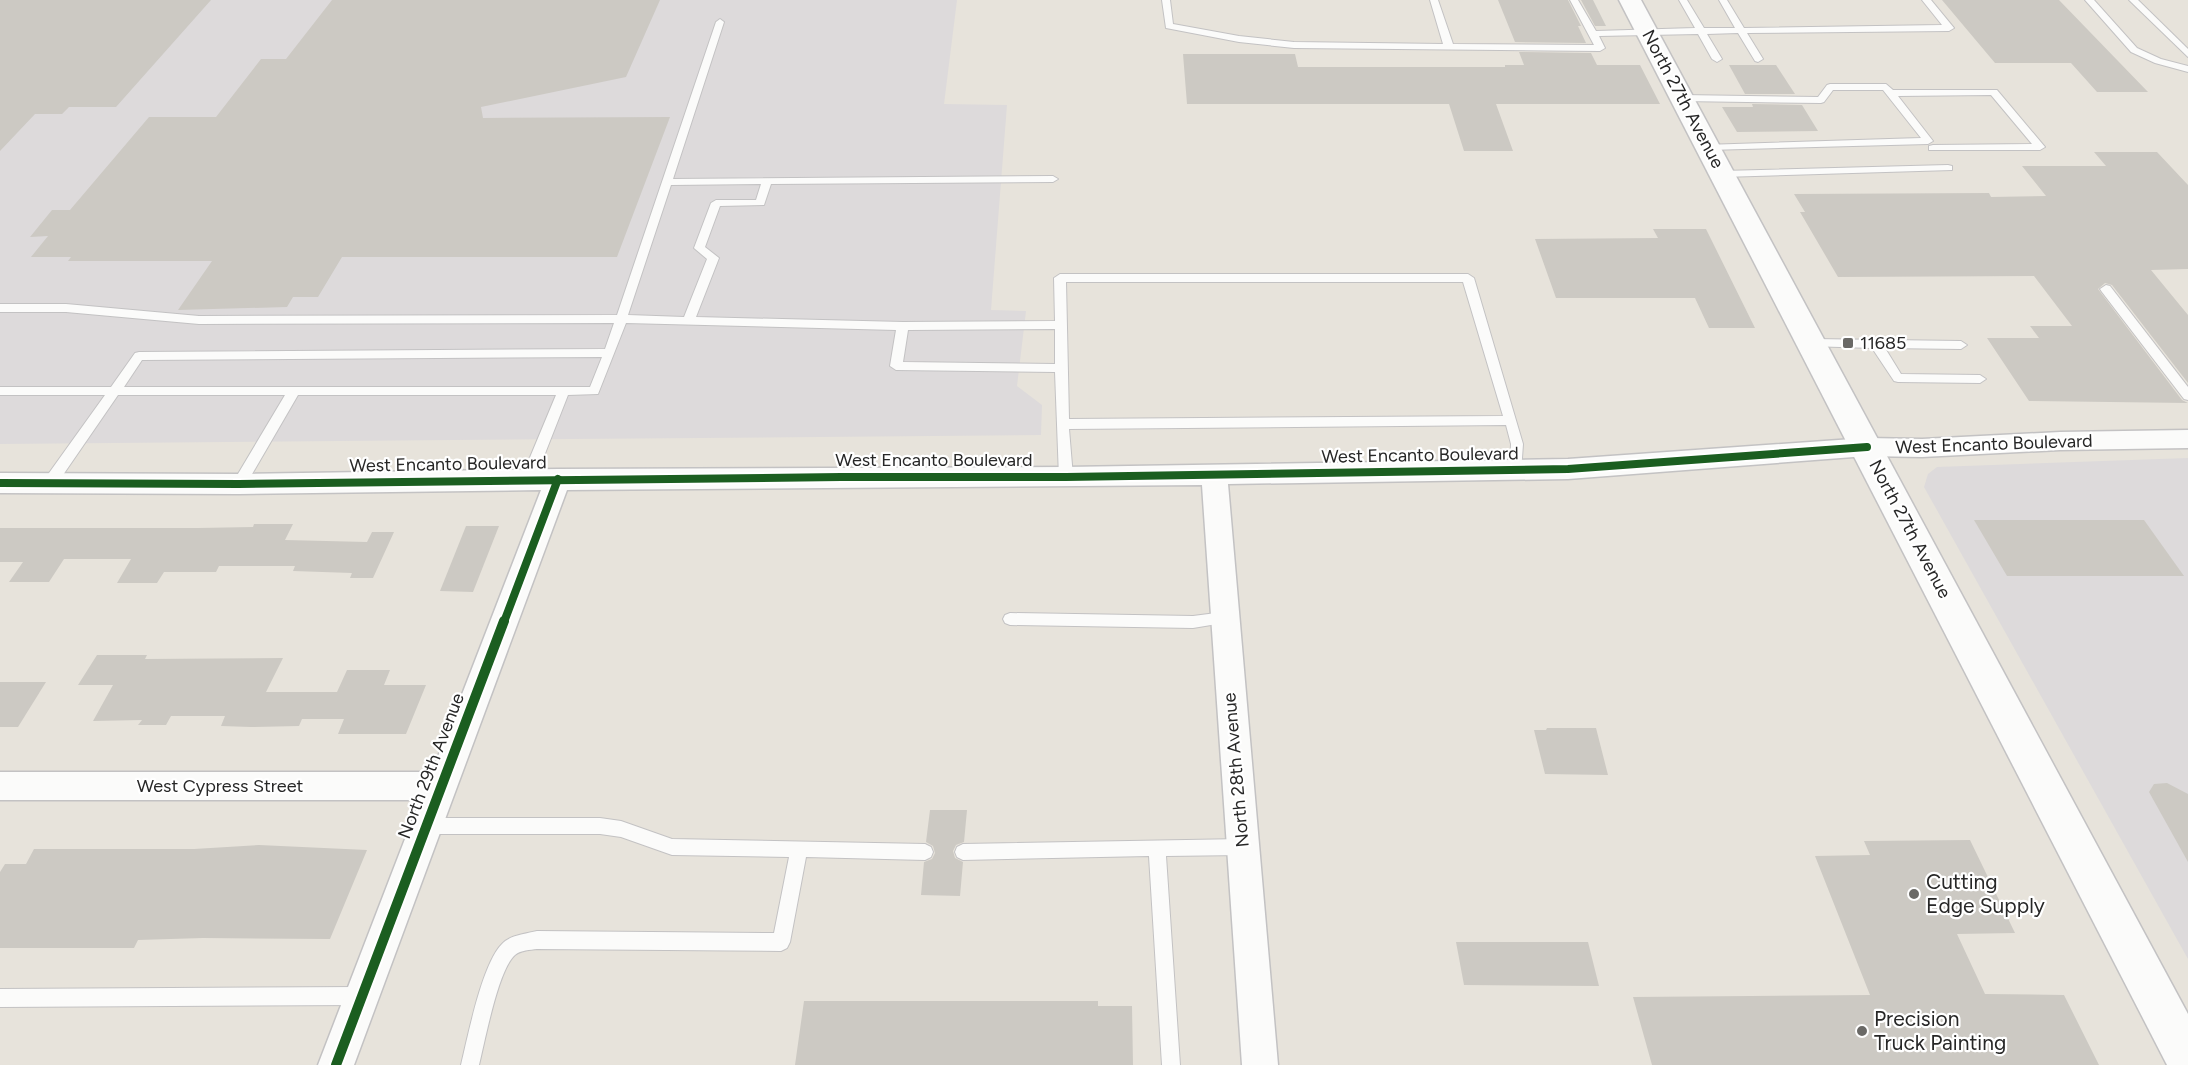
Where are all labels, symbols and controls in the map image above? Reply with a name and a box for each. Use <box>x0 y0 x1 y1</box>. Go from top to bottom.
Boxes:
street label: North 27th Avenue <box>1637 26 1729 172</box>
place label: 11685 <box>1860 332 1906 354</box>
marker: 11685 <box>1841 336 1855 350</box>
street label: West Encanto Boulevard <box>1895 430 2093 458</box>
street label: West Encanto Boulevard <box>1321 442 1519 468</box>
street label: West Encanto Boulevard <box>835 449 1033 471</box>
street label: West Encanto Boulevard <box>349 451 547 477</box>
street label: North 27th Avenue <box>1864 456 1956 602</box>
street label: North 29th Avenue <box>393 690 469 842</box>
street label: North 28th Avenue <box>1218 692 1254 848</box>
street label: West Cypress Street <box>137 775 304 797</box>
place label: Cutting Edge Supply <box>1926 869 2045 918</box>
marker: Cutting Edge Supply <box>1907 887 1921 901</box>
place label: Precision Truck Painting <box>1874 1006 2006 1055</box>
marker: Precision Truck Painting <box>1855 1024 1869 1038</box>

